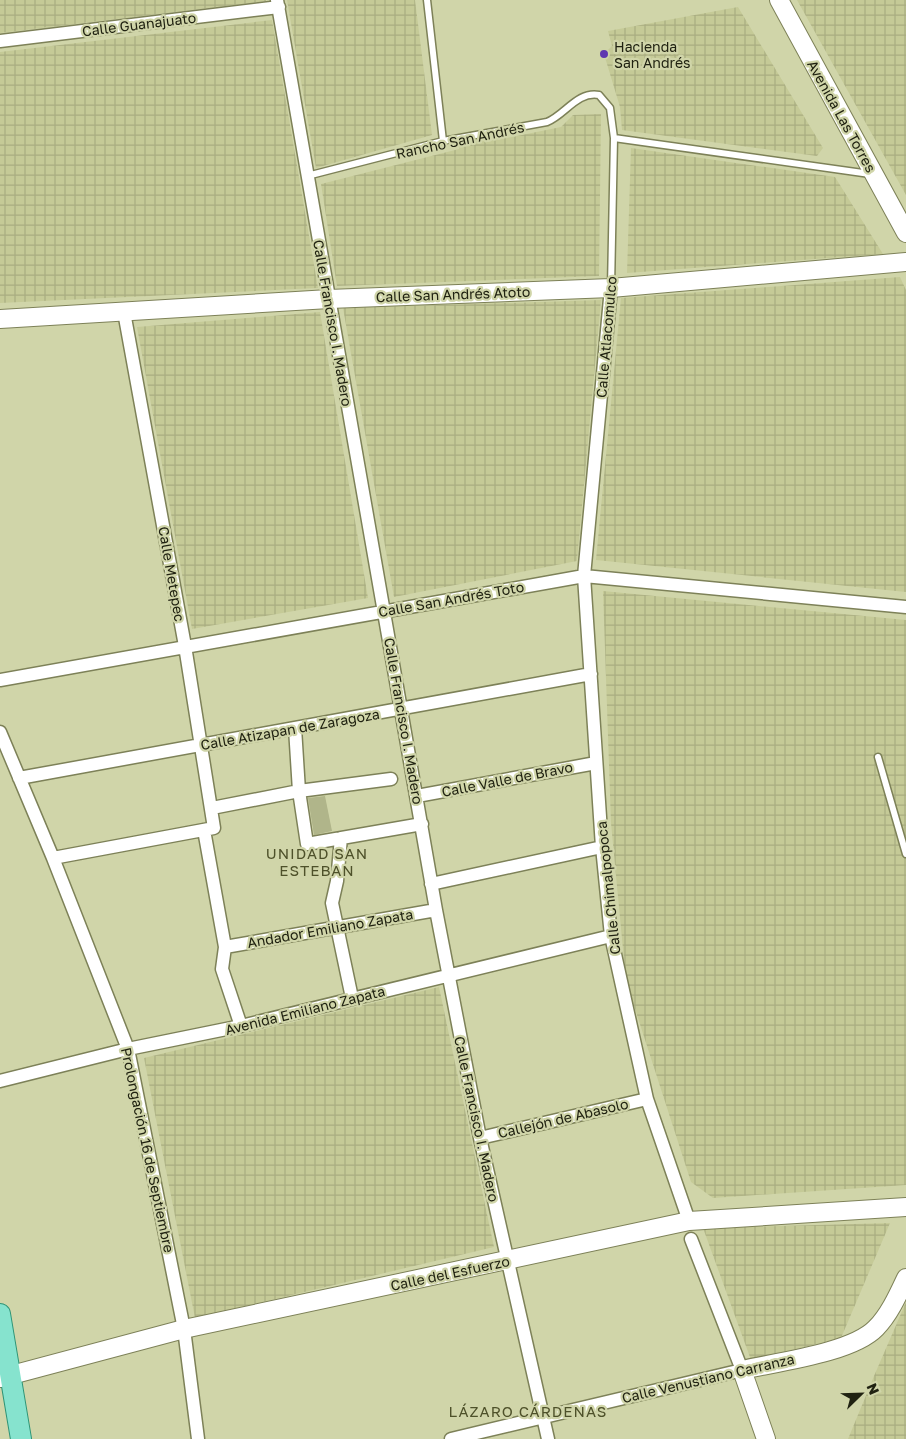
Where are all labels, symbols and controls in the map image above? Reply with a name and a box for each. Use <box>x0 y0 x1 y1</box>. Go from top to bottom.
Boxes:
street label: Calle Guanajuato <box>81 9 197 39</box>
place label: Hacienda San Andrés <box>614 38 690 71</box>
marker: Hacienda San Andrés <box>598 48 610 60</box>
street label: Avenida Las Torres <box>804 57 880 175</box>
street label: Rancho San Andrés <box>394 118 526 162</box>
street label: Calle Francisco I. Madero <box>310 238 356 408</box>
street label: Calle Atlacomulco <box>592 276 620 398</box>
street label: Calle San Andrés Atoto <box>375 283 531 305</box>
street label: Calle Metepec <box>155 525 189 623</box>
street label: Calle San Andrés Toto <box>377 578 525 620</box>
street label: Calle Francisco I. Madero <box>381 636 427 806</box>
street label: Calle Atizapan de Zaragoza <box>199 705 381 753</box>
street label: Calle Valle de Bravo <box>440 758 574 800</box>
street label: Calle Chimalpopoca <box>593 820 623 956</box>
district label: UNIDAD SAN ESTEBAN <box>266 844 368 879</box>
street label: Andador Emiliano Zapata <box>246 905 414 951</box>
street label: Avenida Emiliano Zapata <box>223 982 387 1038</box>
street label: Calle Francisco I. Madero <box>451 1035 503 1203</box>
street label: Prolongación 16 de Septiembre <box>118 1046 178 1254</box>
street label: Callejón de Abasolo <box>496 1095 630 1141</box>
street label: Calle del Esfuerzo <box>389 1252 511 1294</box>
street label: Calle Venustiano Carranza <box>620 1350 796 1406</box>
north arrow <box>836 1369 886 1419</box>
text: N <box>864 1381 883 1397</box>
district label: LÁZARO CÁRDENAS <box>449 1402 607 1420</box>

